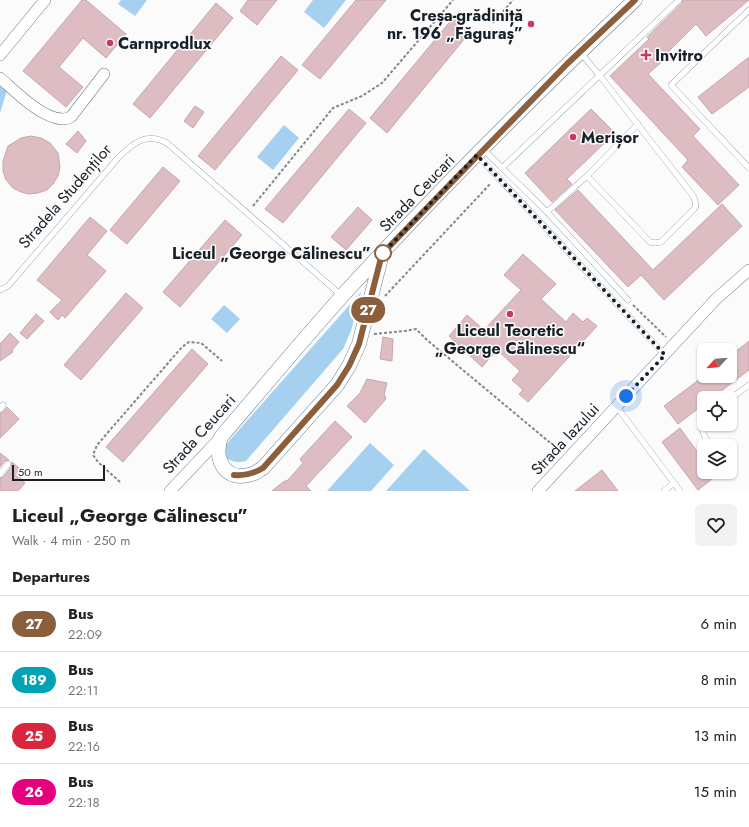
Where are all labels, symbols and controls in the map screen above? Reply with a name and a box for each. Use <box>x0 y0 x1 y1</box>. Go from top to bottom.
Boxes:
place label: Creșa-grădiniță nr. 196 „Făguraș” <box>387 4 523 45</box>
marker: Creșa-grădiniță nr. 196 „Făguraș” <box>526 19 536 29</box>
place label: Carnprodlux <box>118 32 212 55</box>
marker: Carnprodlux <box>105 38 115 48</box>
place label: Invitro <box>655 44 703 67</box>
marker: Invitro <box>640 49 652 61</box>
place label: Merișor <box>581 126 639 149</box>
marker: Merișor <box>568 132 578 142</box>
street label: Stradela Studenților <box>13 138 117 253</box>
street label: Strada Ceucari <box>374 149 460 237</box>
place label: Liceul „George Călinescu” <box>172 242 371 265</box>
marker: Liceul „George Călinescu” <box>374 244 392 262</box>
line badge: 27 <box>350 297 386 323</box>
text: 27 <box>359 300 377 320</box>
marker: Liceul Teoretic „George Călinescu“ <box>505 309 515 319</box>
place label: Liceul Teoretic „George Călinescu“ <box>435 319 585 360</box>
north arrow <box>697 343 737 383</box>
map controls <box>697 343 737 479</box>
your location <box>616 386 636 406</box>
street label: Strada Ceucari <box>157 389 241 479</box>
button: locate <box>697 391 737 431</box>
street label: Strada Iazului <box>526 398 604 480</box>
button: layers <box>697 439 737 479</box>
scale bar <box>12 463 105 482</box>
text: 50 m <box>18 464 43 480</box>
text: Liceul „George Călinescu” <box>12 502 248 529</box>
button: heart <box>695 504 737 546</box>
text: Walk · 4 min · 250 m <box>12 531 130 550</box>
text: Departures <box>12 566 90 588</box>
text: Bus <box>68 603 93 625</box>
text: 6 min <box>700 613 737 635</box>
text: 27 <box>25 614 43 634</box>
text: 22:09 <box>68 625 102 644</box>
text: Bus <box>68 659 93 681</box>
text: 8 min <box>701 669 737 691</box>
text: 189 <box>21 670 47 690</box>
text: 22:11 <box>68 681 98 700</box>
text: Bus <box>68 715 93 737</box>
text: 13 min <box>694 725 737 747</box>
text: 25 <box>25 726 43 746</box>
text: 22:16 <box>68 737 100 756</box>
text: Bus <box>68 771 93 793</box>
text: 15 min <box>694 781 737 803</box>
text: 26 <box>25 782 43 802</box>
text: 22:18 <box>68 793 100 812</box>

